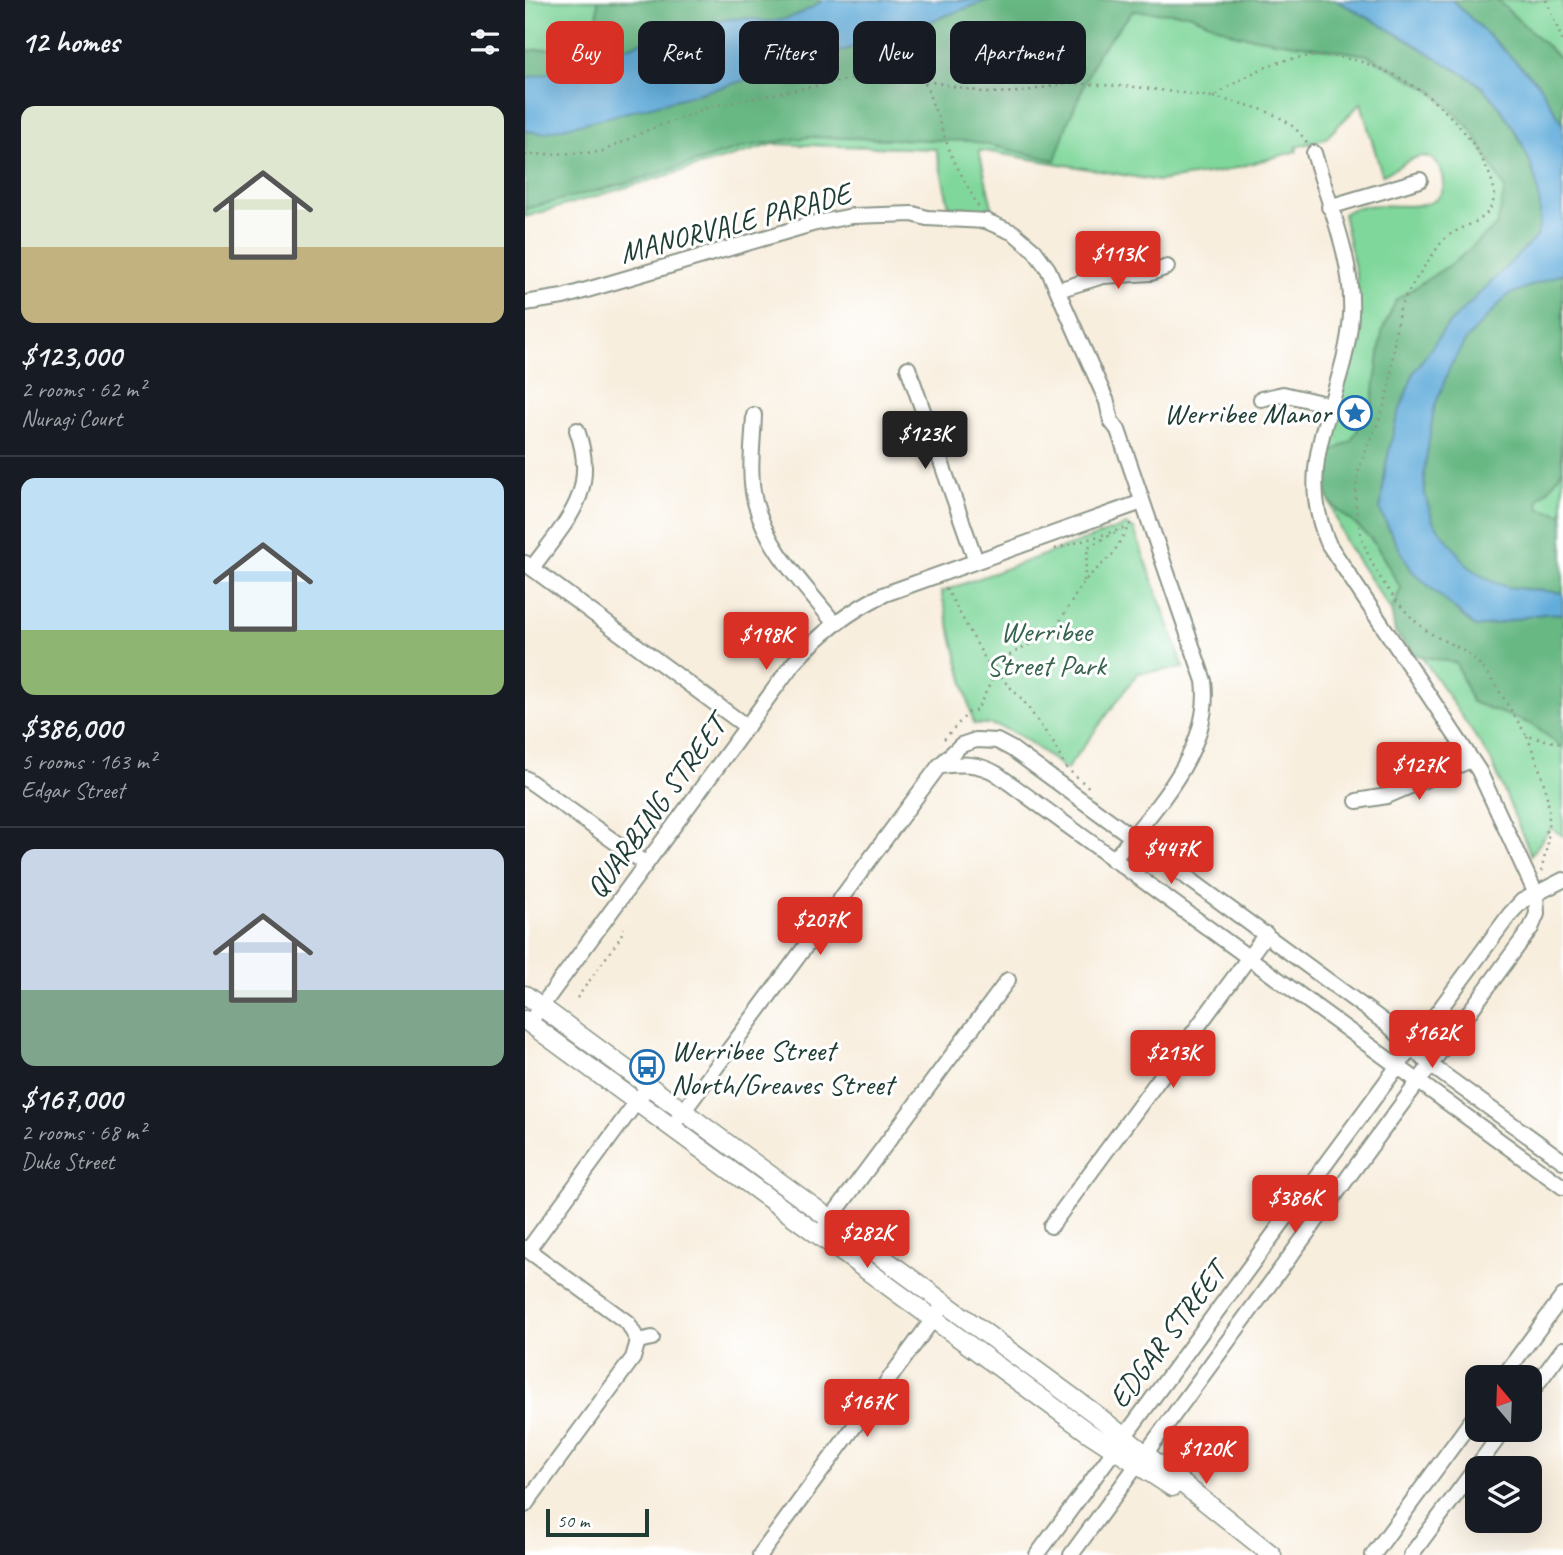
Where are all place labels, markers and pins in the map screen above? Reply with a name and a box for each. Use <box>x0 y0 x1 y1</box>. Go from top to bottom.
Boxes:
pin: $113K <box>1069 232 1167 291</box>
place label: Werribee Manor <box>1164 394 1333 432</box>
place icon: Werribee Manor <box>1336 394 1374 432</box>
pin: $123K <box>876 412 974 471</box>
pin: $198K <box>717 612 815 672</box>
pin: $127K <box>1370 742 1468 802</box>
pin: $447K <box>1122 826 1220 886</box>
pin: $207K <box>771 898 869 957</box>
pin: $162K <box>1383 1010 1481 1070</box>
pin: $213K <box>1124 1030 1222 1090</box>
place label: Werribee Street North/Greaves Street <box>671 1031 898 1103</box>
bus stop icon: Werribee Street North/Greaves Street <box>628 1048 666 1086</box>
pin: $386K <box>1246 1176 1344 1235</box>
pin: $282K <box>818 1210 916 1270</box>
pin: $167K <box>818 1380 916 1439</box>
pin: $120K <box>1157 1426 1255 1486</box>

